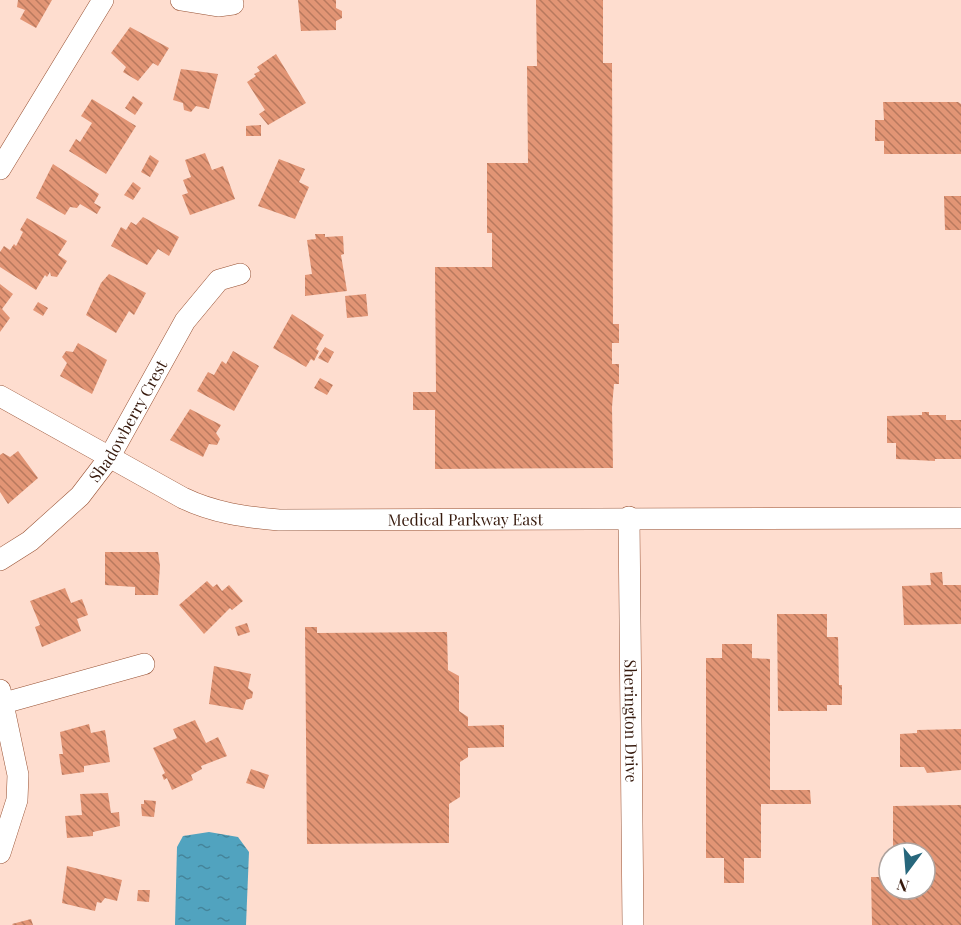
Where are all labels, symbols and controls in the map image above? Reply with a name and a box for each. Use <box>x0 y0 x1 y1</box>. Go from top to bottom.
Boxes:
street label: Shadowberry Crest <box>83 356 171 486</box>
street label: Medical Parkway East <box>388 508 543 530</box>
street label: Sherington Drive <box>620 659 643 783</box>
north arrow <box>877 841 937 901</box>
text: N <box>894 874 911 898</box>

